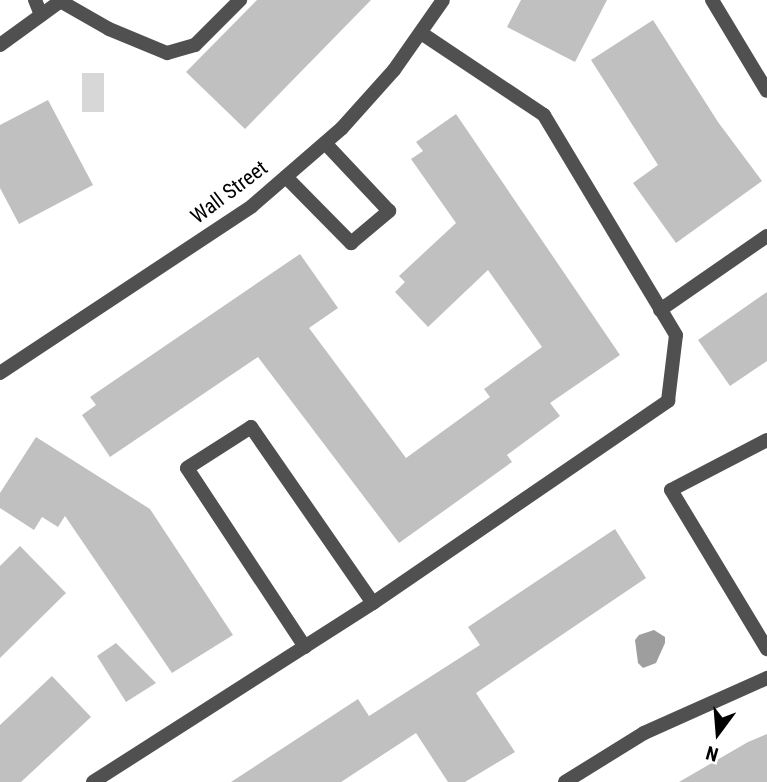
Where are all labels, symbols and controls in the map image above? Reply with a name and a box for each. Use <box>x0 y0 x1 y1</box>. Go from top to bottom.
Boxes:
street label: Wall Street <box>186 155 272 229</box>
north arrow <box>683 698 753 768</box>
text: N <box>703 741 721 766</box>

